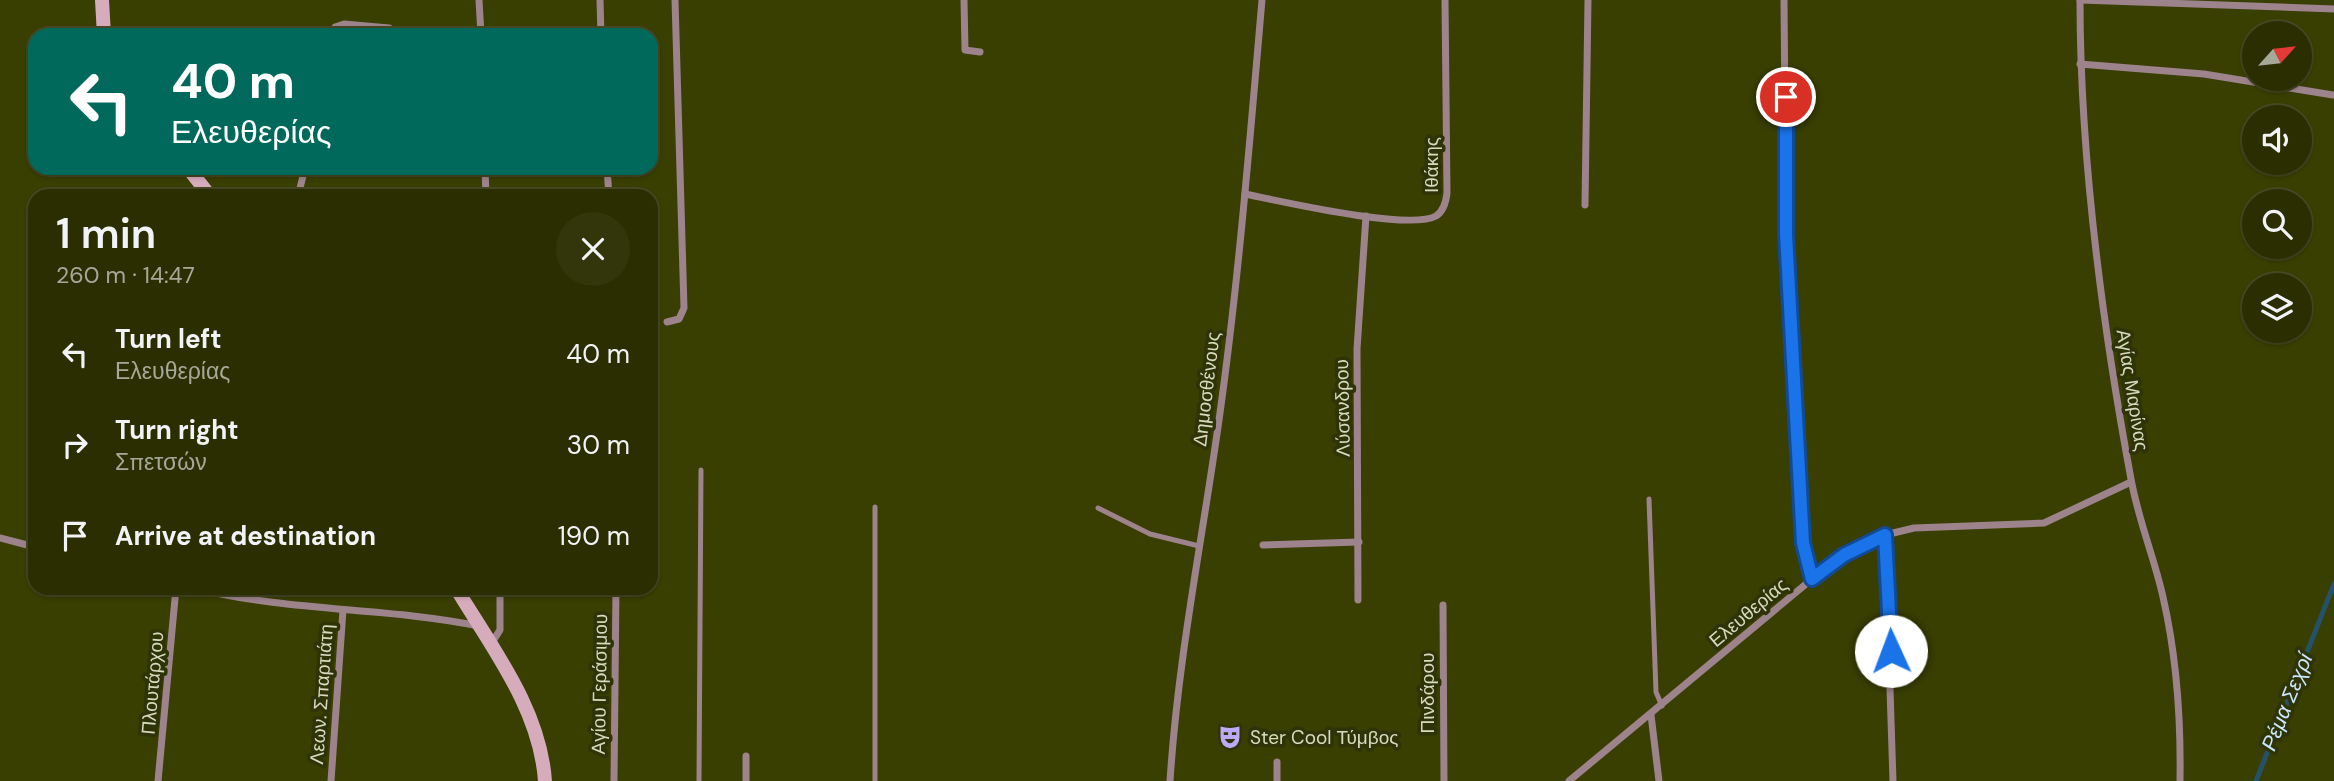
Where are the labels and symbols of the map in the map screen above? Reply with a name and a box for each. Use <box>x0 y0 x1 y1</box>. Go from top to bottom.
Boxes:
north arrow <box>2242 21 2312 91</box>
pin <box>1756 67 1816 127</box>
street label: Ιθάκης <box>1419 137 1444 193</box>
street label: Αγίας Μαρίνας <box>2111 328 2154 453</box>
street label: Δημοσθένους <box>1187 330 1226 448</box>
street label: Λύσανδρου <box>1329 359 1356 457</box>
street label: Ελευθερίας <box>1704 572 1793 653</box>
street label: Αγίου Γεράσιμου <box>586 613 613 755</box>
position arrow <box>1854 614 1928 688</box>
street label: Λεων. Σπαρτιάτη <box>304 623 339 765</box>
street label: Πλουτάρχου <box>136 630 169 736</box>
water label: Ρέμα Σεχρί <box>2255 647 2320 755</box>
street label: Πινδάρου <box>1415 653 1440 733</box>
theatre icon: Ster Cool Τύμβος <box>1216 723 1244 751</box>
place label: Ster Cool Τύμβος <box>1250 725 1398 750</box>

